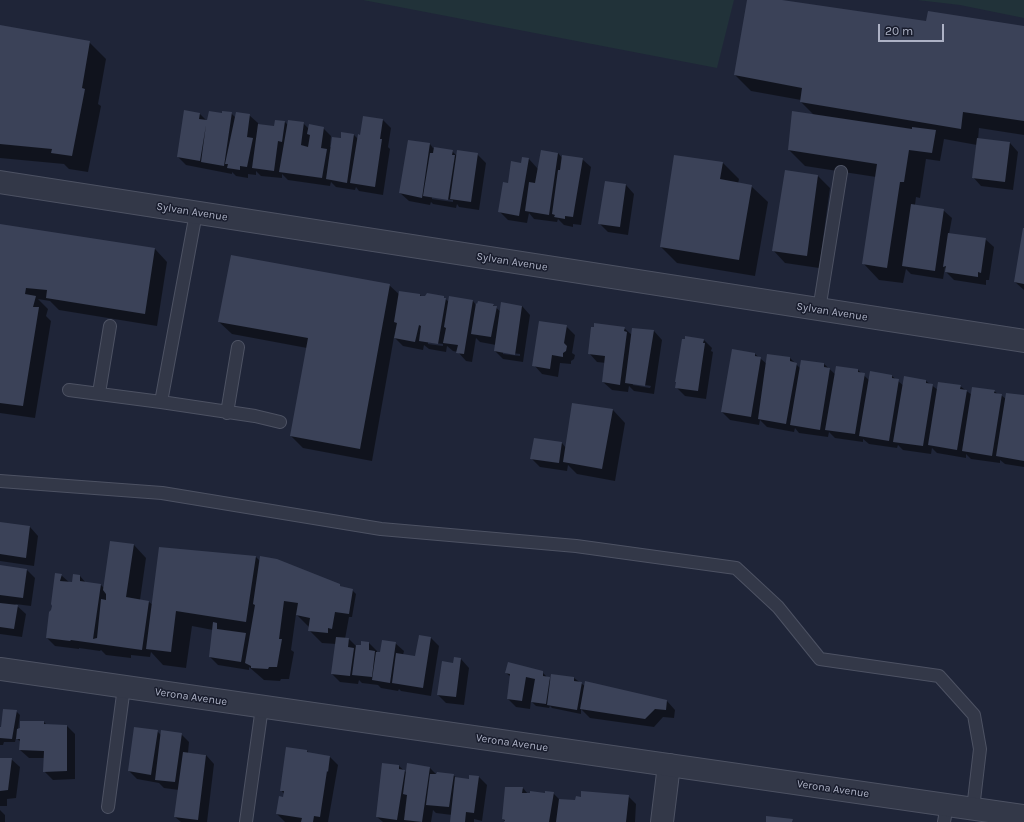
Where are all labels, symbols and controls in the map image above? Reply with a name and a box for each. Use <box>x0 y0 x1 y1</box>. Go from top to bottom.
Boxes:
scale bar <box>880 16 946 42</box>
text: 20 m <box>885 24 913 38</box>
street label: Sylvan Avenue <box>155 200 229 224</box>
street label: Sylvan Avenue <box>475 250 549 274</box>
street label: Sylvan Avenue <box>795 300 869 324</box>
street label: Verona Avenue <box>154 685 228 709</box>
street label: Verona Avenue <box>475 731 549 755</box>
street label: Verona Avenue <box>796 777 870 801</box>

